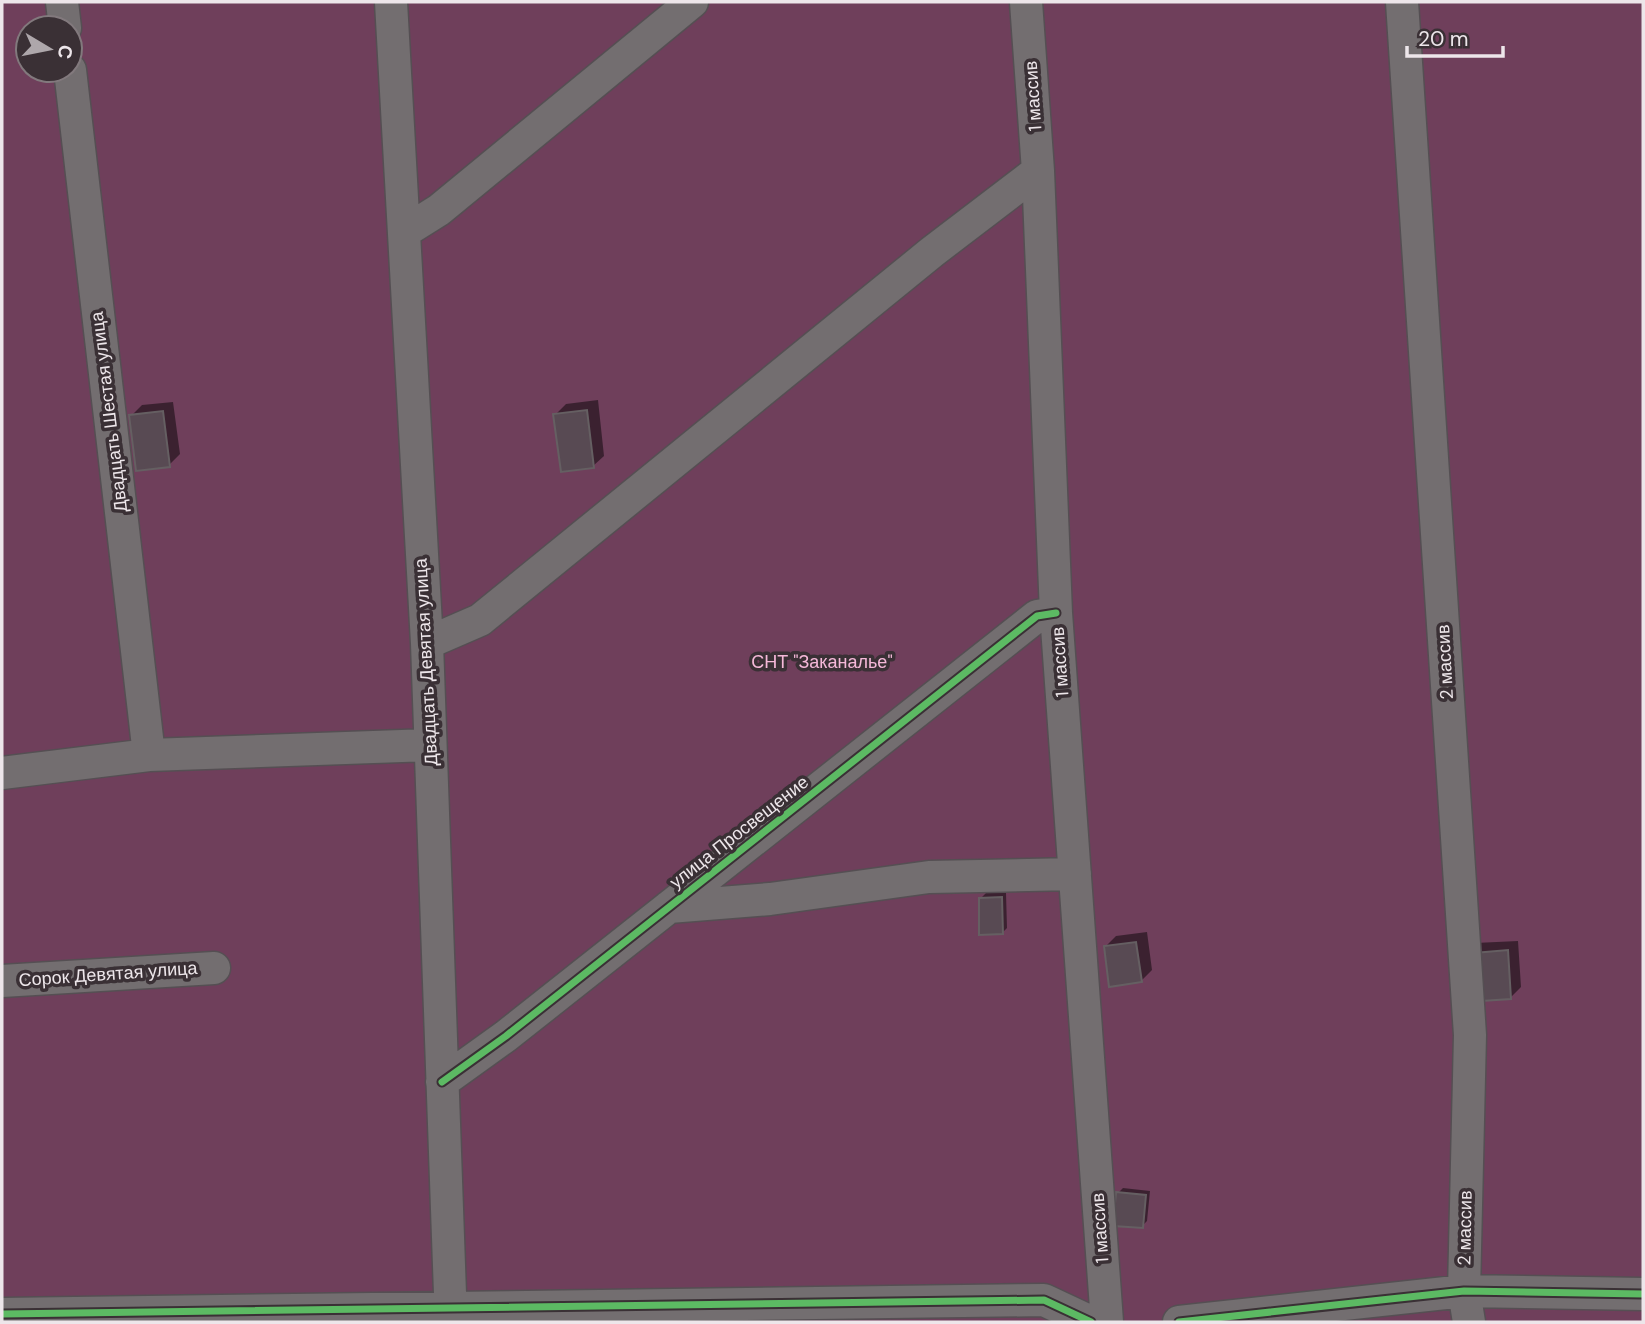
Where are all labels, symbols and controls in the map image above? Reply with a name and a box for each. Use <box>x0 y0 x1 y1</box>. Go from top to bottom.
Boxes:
north arrow <box>14 14 84 84</box>
scale bar <box>1407 14 1503 58</box>
text: 20 m <box>1418 25 1469 53</box>
text: С <box>52 43 79 61</box>
street label: 1 массив <box>1019 60 1047 132</box>
street label: Двадцать Шестая улица <box>85 309 133 514</box>
street label: Двадцать Девятая улица <box>409 557 443 766</box>
street label: 2 массив <box>1431 624 1459 700</box>
street label: 1 массив <box>1046 626 1074 698</box>
park label: СНТ "Заканалье" <box>751 650 893 674</box>
street label: улица Просвещение <box>665 770 813 894</box>
street label: Сорок Девятая улица <box>18 956 199 992</box>
street label: 2 массив <box>1452 1190 1478 1266</box>
street label: 1 массив <box>1086 1192 1114 1264</box>

